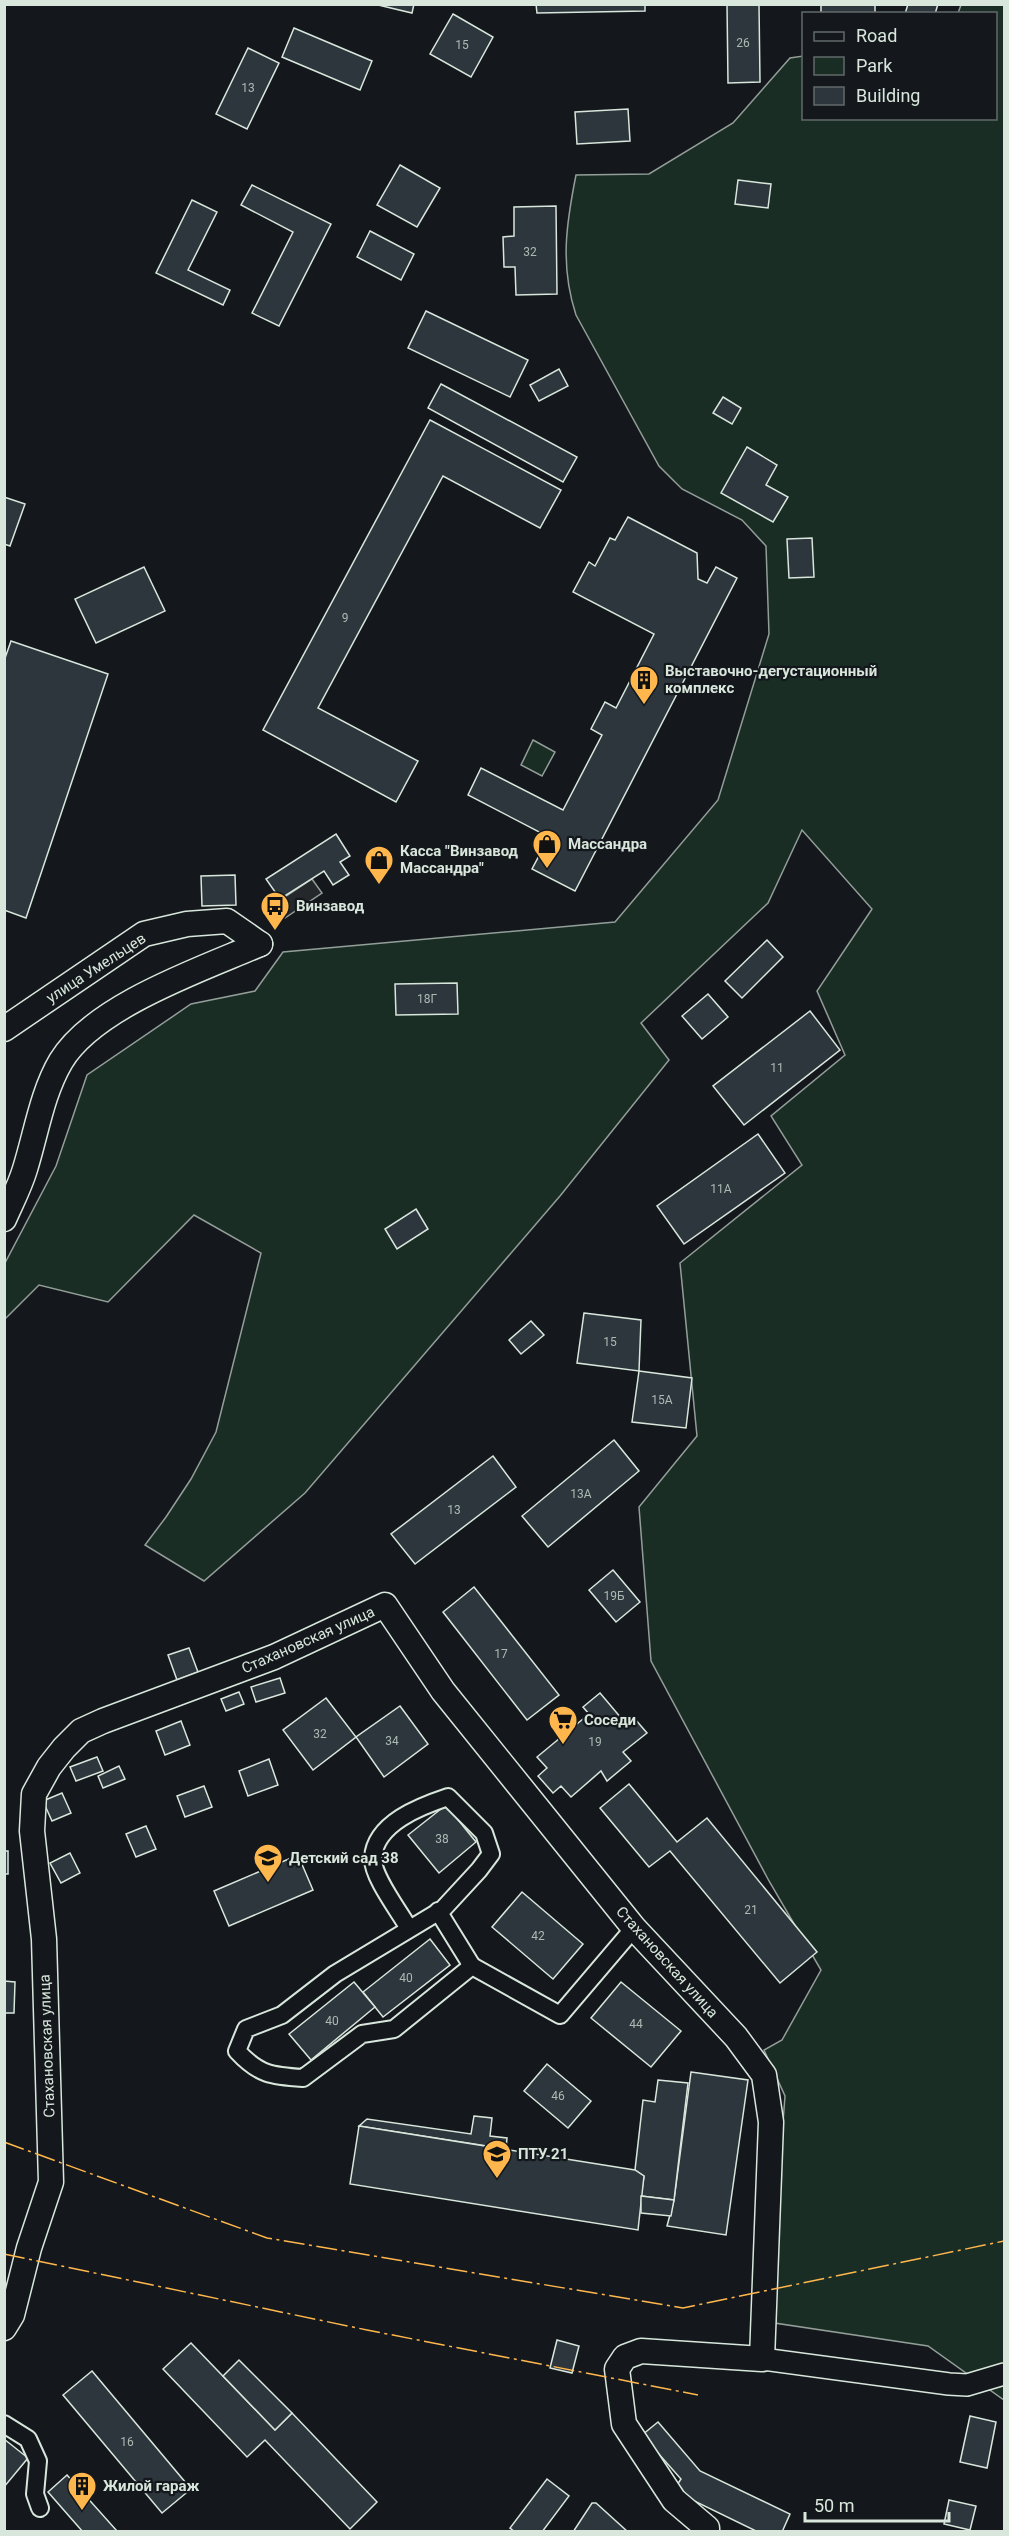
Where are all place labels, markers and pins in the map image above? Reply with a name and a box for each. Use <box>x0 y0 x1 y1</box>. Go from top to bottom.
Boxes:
place label: Выставочно-дегустационный комплекс <box>665 662 877 697</box>
building icon: Выставочно-дегустационный комплекс <box>628 664 660 706</box>
shop icon: Массандра <box>531 828 563 870</box>
place label: Массандра <box>568 835 647 853</box>
place label: Касса "Винзавод Массандра" <box>400 842 519 877</box>
shop icon: Касса "Винзавод Массандра" <box>363 844 395 886</box>
bus stop icon: Винзавод <box>259 890 291 932</box>
place label: Винзавод <box>296 897 365 915</box>
supermarket icon: Соседи <box>547 1704 579 1746</box>
place label: Соседи <box>584 1711 636 1729</box>
school or university icon: Детский сад 38 <box>252 1842 284 1884</box>
place label: Детский сад 38 <box>289 1849 399 1867</box>
school or university icon: ПТУ 21 <box>481 2138 513 2180</box>
place label: ПТУ 21 <box>518 2145 568 2163</box>
building icon: Жилой гараж <box>66 2470 98 2512</box>
place label: Жилой гараж <box>103 2477 199 2495</box>

